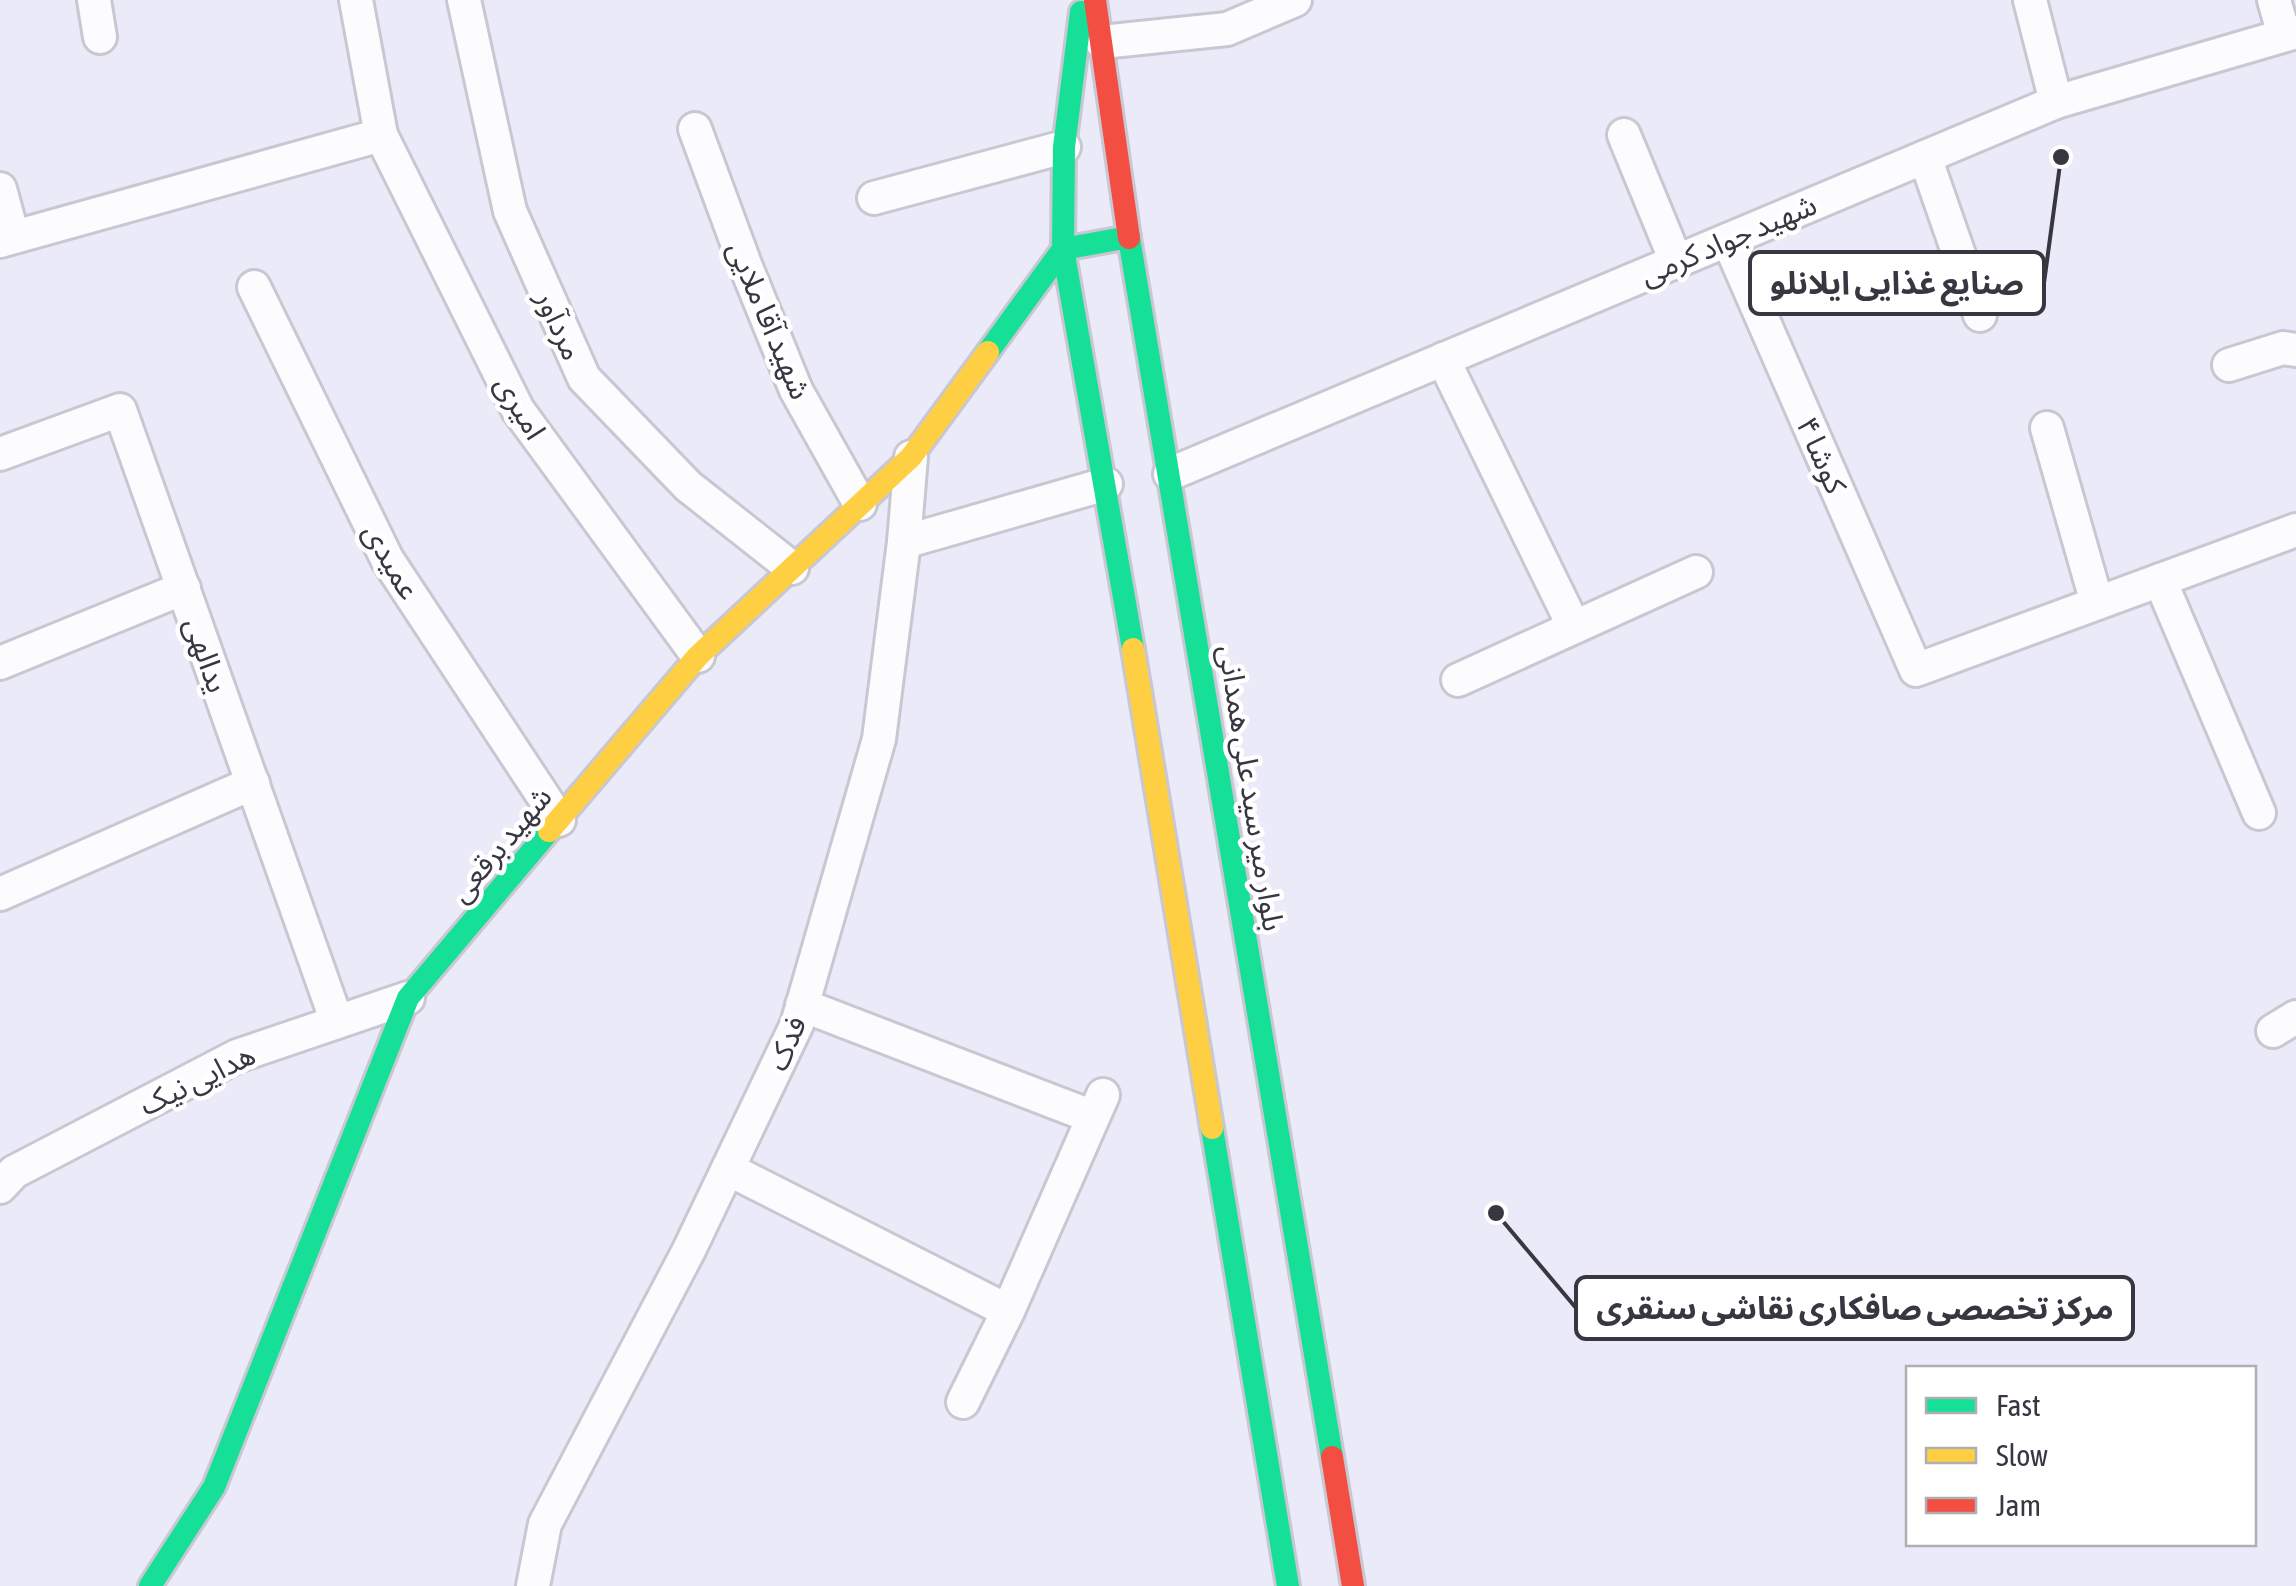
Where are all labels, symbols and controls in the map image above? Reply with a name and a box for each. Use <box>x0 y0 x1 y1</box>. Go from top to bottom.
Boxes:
street label: شهید جواد کرمی <box>1635 187 1822 292</box>
street label: شهید آقا ملایی <box>721 236 818 404</box>
callout: صنایع غذایی ایلانلو <box>1750 252 2044 314</box>
text: صنایع غذایی ایلانلو <box>1770 264 2024 307</box>
street label: مردآور <box>528 284 590 365</box>
street label: امیری <box>488 369 553 446</box>
street label: کوشا ۴ <box>1789 412 1854 499</box>
street label: عمیدی <box>356 517 427 606</box>
street label: یدالهی <box>177 613 236 697</box>
street label: بلوار میر سید علی همدانی <box>1212 642 1291 934</box>
street label: شهید برقعی <box>442 779 559 909</box>
street label: فدک <box>759 1011 813 1075</box>
street label: هدایی نیک <box>134 1037 261 1122</box>
callout: مرکز تخصصی صافکاری نقاشی سنقری <box>1576 1277 2133 1339</box>
text: مرکز تخصصی صافکاری نقاشی سنقری <box>1596 1289 2114 1327</box>
legend <box>1906 1366 2256 1546</box>
text: Fast <box>1996 1388 2041 1422</box>
text: Slow <box>1996 1438 2048 1472</box>
text: Jam <box>1996 1488 2041 1522</box>

